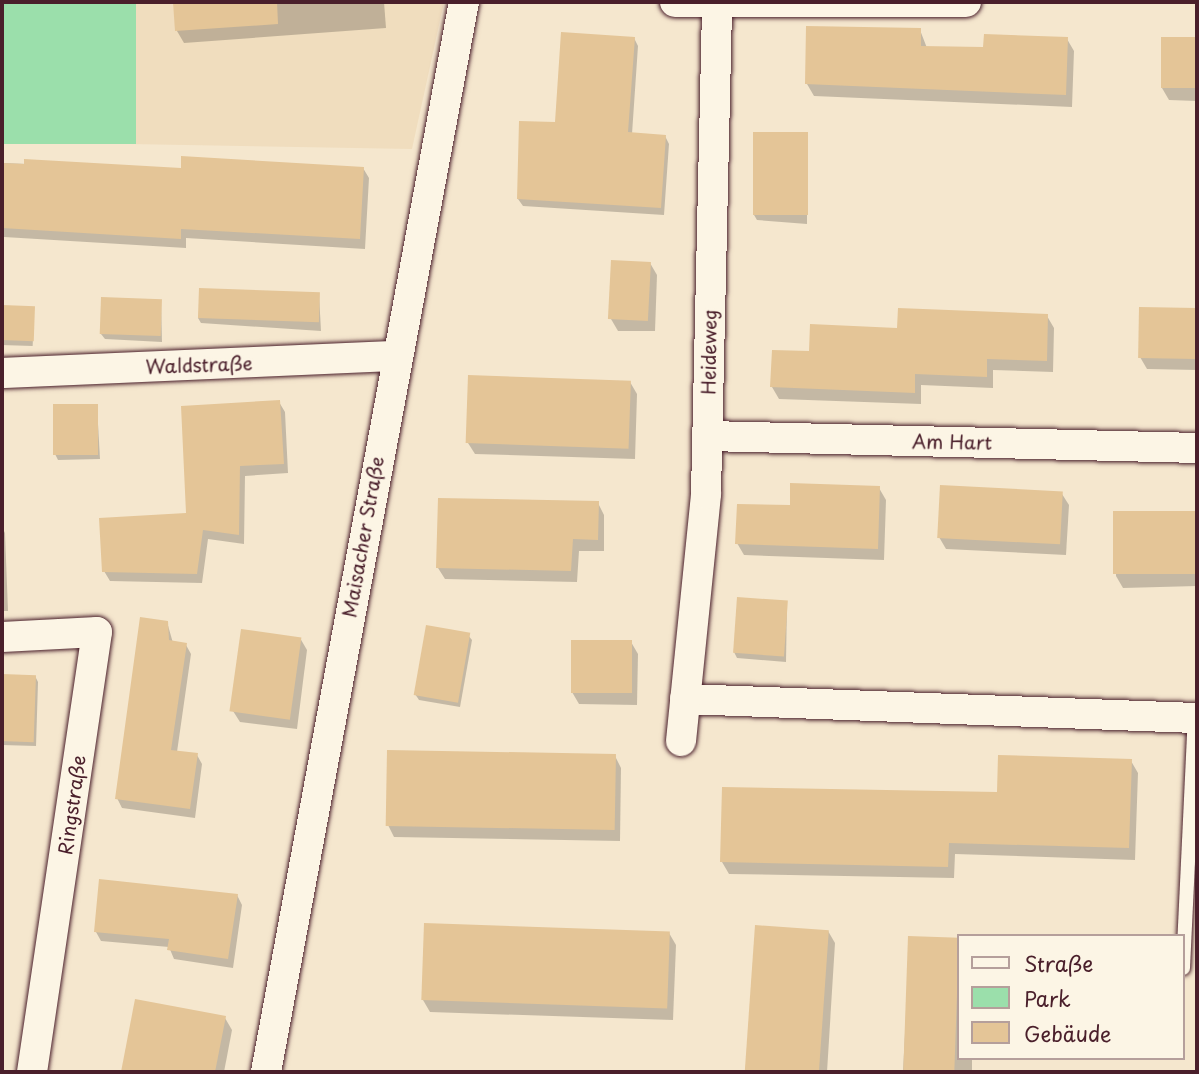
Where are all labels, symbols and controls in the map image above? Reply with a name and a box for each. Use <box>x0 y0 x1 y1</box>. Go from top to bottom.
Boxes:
street label: Heideweg <box>697 309 721 395</box>
street label: Waldstraße <box>145 352 253 378</box>
street label: Am Hart <box>911 430 993 454</box>
street label: Maisacher Straße <box>338 454 388 620</box>
street label: Ringstraße <box>54 754 90 856</box>
legend <box>958 934 1185 1060</box>
text: Straße <box>1024 947 1093 979</box>
text: Park <box>1024 982 1071 1014</box>
text: Gebäude <box>1024 1017 1111 1049</box>

